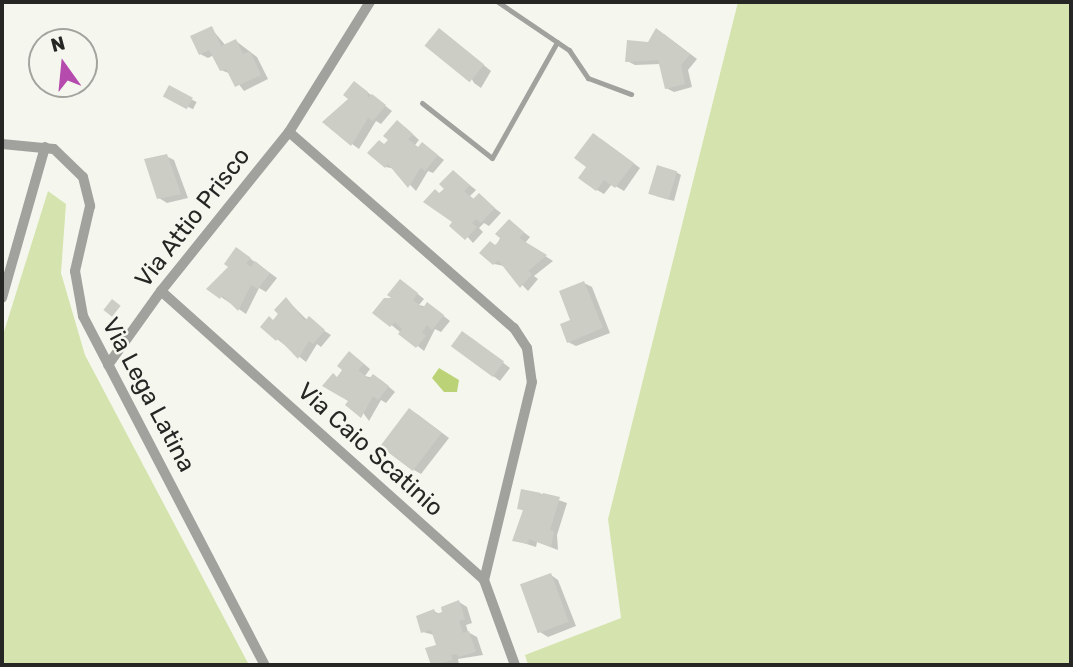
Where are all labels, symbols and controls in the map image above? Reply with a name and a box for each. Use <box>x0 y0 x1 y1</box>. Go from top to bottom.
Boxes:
north arrow <box>28 28 98 98</box>
text: N <box>48 31 68 57</box>
street label: Via Attio Prisco <box>129 142 257 294</box>
street label: Via Lega Latina <box>95 313 201 477</box>
street label: Via Caio Scatinio <box>291 377 449 523</box>

